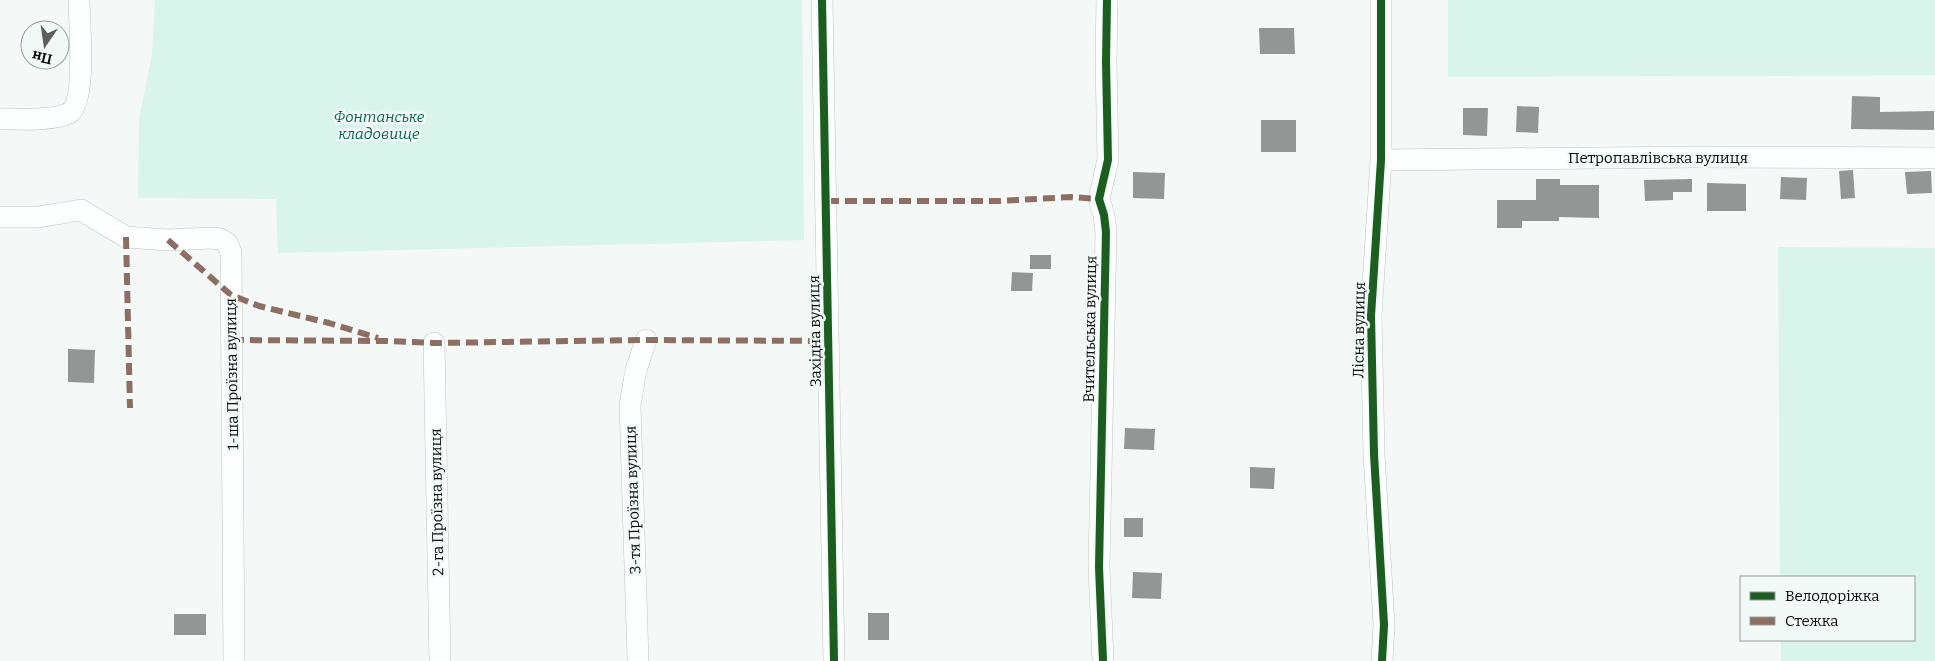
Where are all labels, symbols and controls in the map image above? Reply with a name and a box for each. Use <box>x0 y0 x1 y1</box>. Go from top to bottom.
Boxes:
north arrow <box>20 20 70 70</box>
text: Пн <box>30 47 54 68</box>
park label: Фонтанське кладовище <box>334 108 425 143</box>
street label: Петропавлівська вулиця <box>1568 149 1748 167</box>
street label: Вчительська вулиця <box>1080 255 1100 403</box>
street label: Західна вулиця <box>805 275 825 387</box>
street label: Лісна вулиця <box>1349 282 1369 378</box>
street label: 1-ша Проїзна вулиця <box>222 298 242 450</box>
street label: 3-тя Проїзна вулиця <box>621 425 645 575</box>
street label: 2-га Проїзна вулиця <box>427 428 447 576</box>
legend <box>1740 576 1915 641</box>
text: Велодоріжка <box>1785 587 1879 605</box>
text: Стежка <box>1785 612 1838 630</box>

